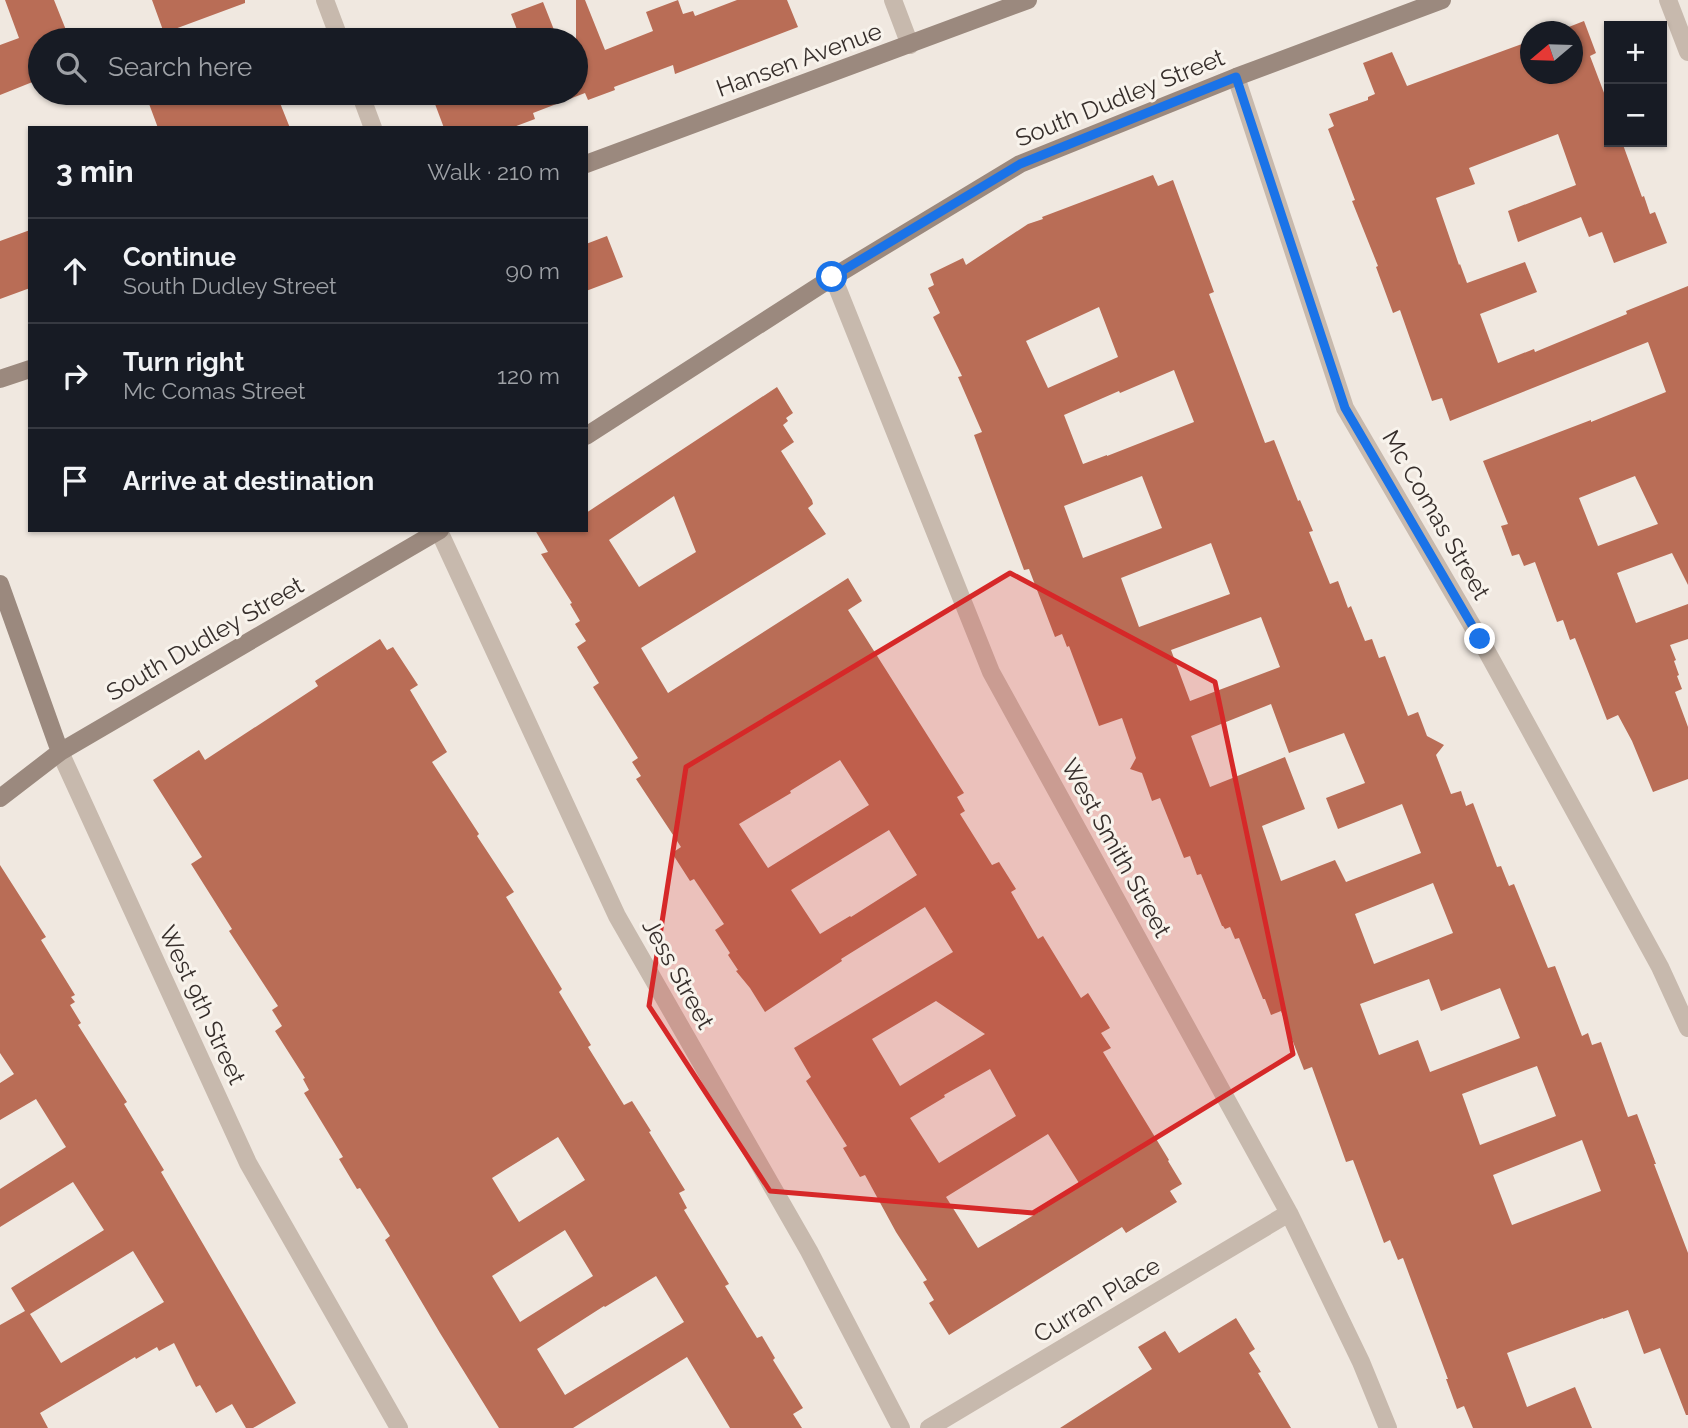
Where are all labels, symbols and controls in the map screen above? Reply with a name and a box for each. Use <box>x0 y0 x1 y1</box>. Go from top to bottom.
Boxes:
street label: Hansen Avenue <box>712 16 886 103</box>
north arrow <box>1520 21 1583 84</box>
map controls <box>1604 21 1667 147</box>
button: + <box>1604 21 1667 84</box>
search box <box>28 28 588 105</box>
street label: South Dudley Street <box>1011 42 1229 153</box>
icon: search <box>52 48 90 86</box>
text: Search here <box>108 52 252 82</box>
button: − <box>1604 84 1667 147</box>
text: 3 min <box>56 154 134 189</box>
text: Walk · 210 m <box>427 158 560 185</box>
text: Continue <box>123 242 236 272</box>
icon: ahead <box>56 252 94 290</box>
text: 90 m <box>505 257 560 284</box>
route start <box>816 261 847 292</box>
text: South Dudley Street <box>123 272 337 299</box>
text: Turn right <box>123 347 244 377</box>
icon: right <box>56 357 94 395</box>
text: 120 m <box>497 362 560 389</box>
text: Mc Comas Street <box>123 377 305 404</box>
street label: Mc Comas Street <box>1376 425 1497 604</box>
icon: arrive <box>56 462 94 500</box>
text: Arrive at destination <box>123 466 374 496</box>
street label: South Dudley Street <box>101 570 309 707</box>
route end <box>1464 623 1495 654</box>
street label: West Smith Street <box>1055 753 1178 942</box>
street label: Jess Street <box>636 914 721 1034</box>
street label: West 9th Street <box>153 921 252 1089</box>
street label: Curran Place <box>1028 1250 1165 1349</box>

